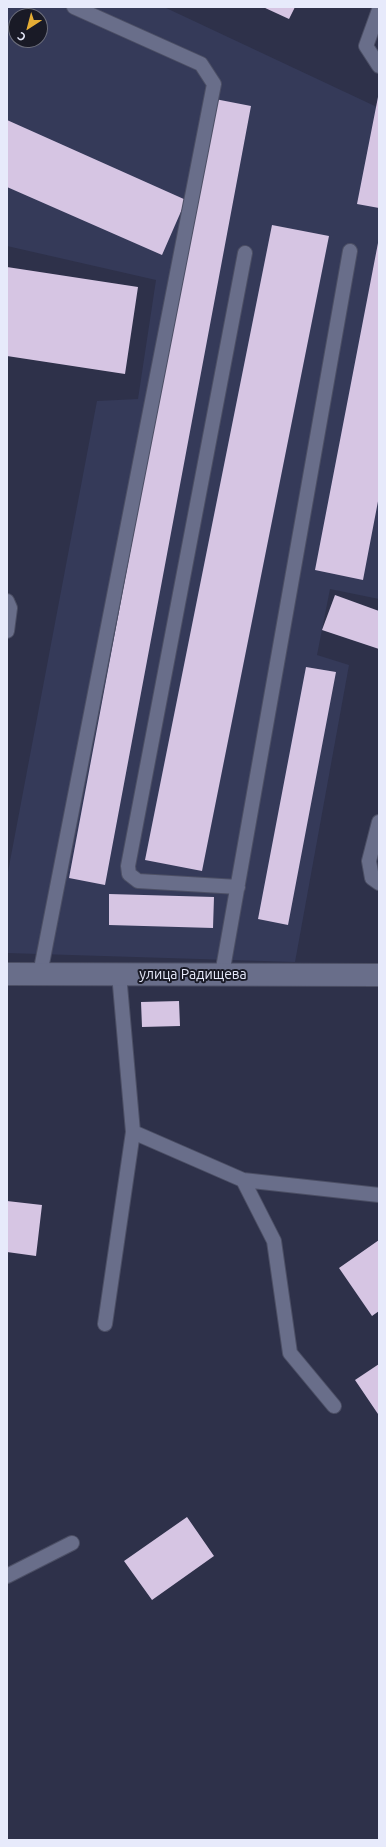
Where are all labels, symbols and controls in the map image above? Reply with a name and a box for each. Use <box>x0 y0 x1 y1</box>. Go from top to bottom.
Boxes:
north arrow <box>8 8 48 48</box>
text: С <box>15 30 28 44</box>
street label: улица Радищева <box>139 966 247 982</box>

